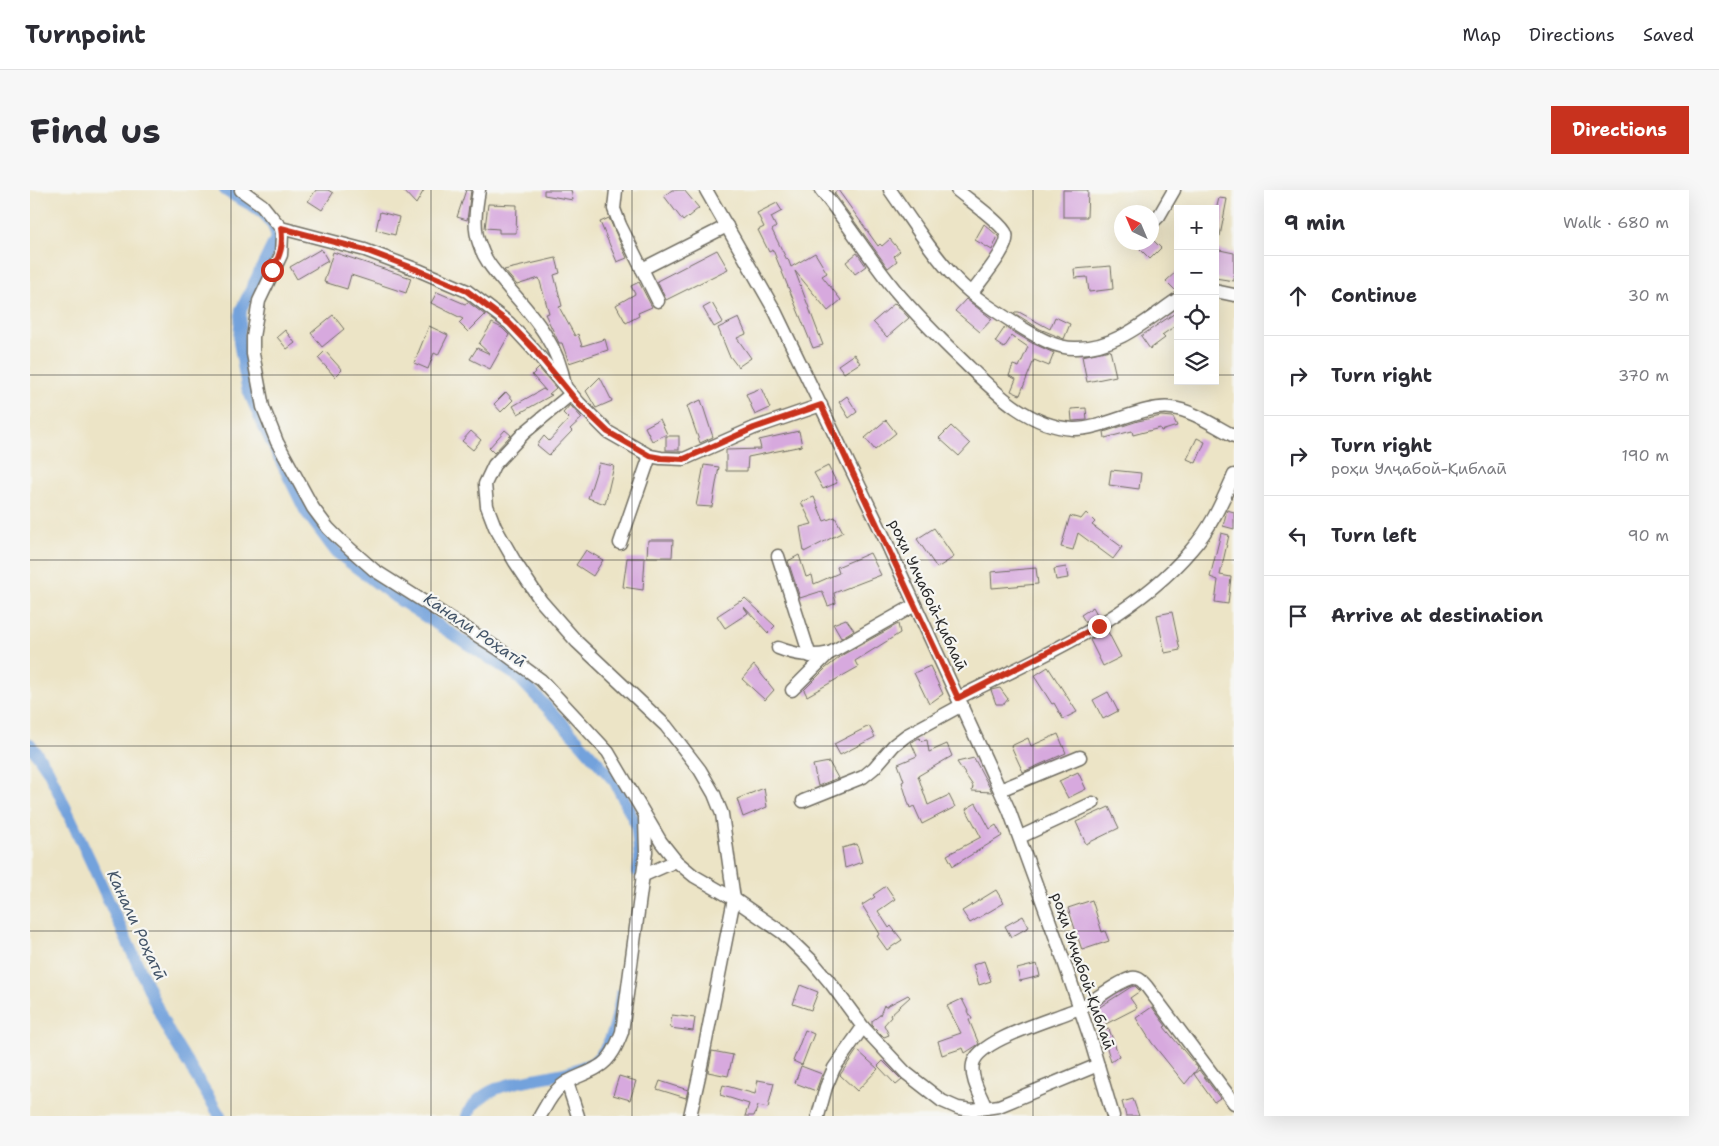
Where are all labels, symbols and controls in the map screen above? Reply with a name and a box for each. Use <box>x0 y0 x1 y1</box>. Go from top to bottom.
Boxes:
text: Turnpoint <box>25 19 146 51</box>
text: Map <box>1463 23 1501 47</box>
text: Directions <box>1529 23 1615 47</box>
text: Saved <box>1643 23 1694 47</box>
button: Directions <box>1551 106 1689 154</box>
text: Find us <box>30 107 161 154</box>
north arrow <box>1114 205 1159 250</box>
map controls <box>1174 205 1219 385</box>
button: + <box>1174 205 1219 250</box>
text: 9 min <box>1284 209 1345 237</box>
text: Walk · 680 m <box>1563 212 1669 233</box>
button: − <box>1174 250 1219 295</box>
route start <box>261 259 284 282</box>
icon: ahead <box>1284 282 1312 310</box>
text: Continue <box>1331 283 1417 308</box>
text: 30 m <box>1628 285 1669 306</box>
button: locate <box>1174 295 1219 340</box>
button: layers <box>1174 340 1219 385</box>
icon: right <box>1284 362 1312 390</box>
text: Turn right <box>1331 363 1432 388</box>
text: 370 m <box>1618 365 1669 386</box>
text: Turn right <box>1331 433 1432 458</box>
icon: right <box>1284 442 1312 470</box>
text: 190 m <box>1622 445 1669 466</box>
text: роҳи Улҷабой-Қиблаӣ <box>1331 458 1507 479</box>
street label: роҳи Улҷабой-Қиблаӣ <box>884 516 972 674</box>
icon: left <box>1284 522 1312 550</box>
text: Turn left <box>1331 523 1417 548</box>
text: 90 m <box>1628 525 1669 546</box>
water label: Канали Роҳатӣ <box>420 588 530 672</box>
icon: arrive <box>1284 602 1312 630</box>
text: Arrive at destination <box>1331 603 1543 628</box>
route end <box>1088 615 1111 638</box>
water label: Канали Роҳатӣ <box>102 867 172 983</box>
street label: роҳи Улҷабой-Қиблаӣ <box>1047 890 1119 1052</box>

